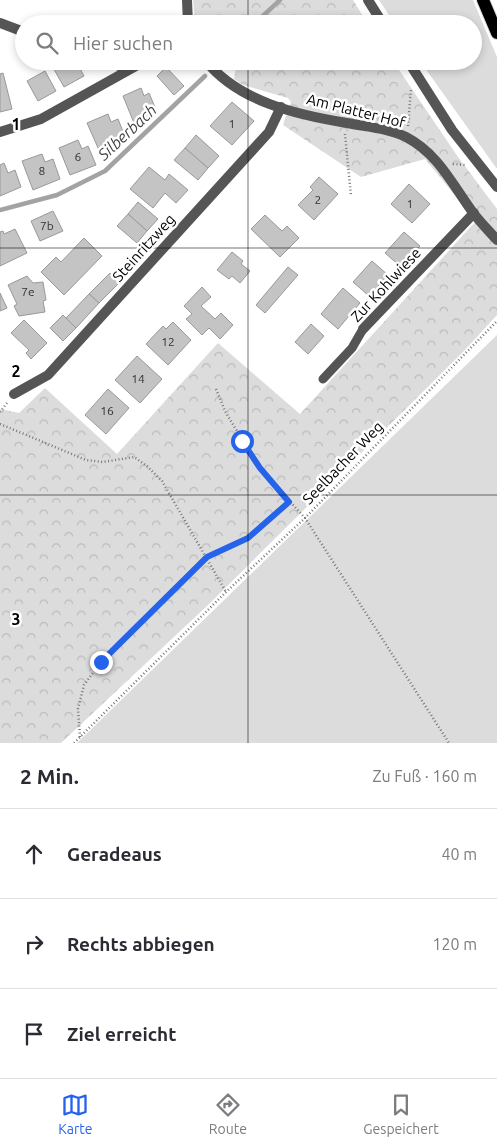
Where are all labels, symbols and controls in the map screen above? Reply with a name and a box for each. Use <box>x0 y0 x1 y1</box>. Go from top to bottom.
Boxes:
search box <box>15 15 482 70</box>
icon: search <box>33 29 61 57</box>
text: Hier suchen <box>73 32 173 54</box>
street label: Am Platter Hof <box>305 90 407 131</box>
water label: Silberbach <box>93 100 160 164</box>
text: 1 <box>11 115 21 133</box>
house number: 1 <box>229 117 235 130</box>
house number: 6 <box>75 150 82 163</box>
house number: 8 <box>39 164 46 177</box>
house number: 2 <box>315 193 321 206</box>
house number: 1 <box>407 197 413 210</box>
street label: Steinritzweg <box>109 210 178 285</box>
house number: 7b <box>40 219 54 232</box>
street label: Zur Kohlwiese <box>347 244 424 325</box>
house number: 7e <box>21 285 35 298</box>
house number: 12 <box>161 335 175 348</box>
text: 2 <box>11 362 21 380</box>
house number: 14 <box>131 372 145 385</box>
house number: 16 <box>100 404 114 417</box>
street label: Seelbacher Weg <box>299 418 386 508</box>
route start <box>231 430 254 453</box>
text: 3 <box>11 610 21 628</box>
route end <box>90 651 113 674</box>
text: 2 Min. <box>20 764 79 788</box>
text: Zu Fuß · 160 m <box>372 767 477 785</box>
icon: ahead <box>20 840 48 868</box>
text: Geradeaus <box>67 843 162 865</box>
text: 40 m <box>441 845 477 863</box>
icon: right <box>20 930 48 958</box>
text: Rechts abbiegen <box>67 933 215 955</box>
text: 120 m <box>432 935 477 953</box>
icon: arrive <box>20 1020 48 1048</box>
text: Ziel erreicht <box>67 1023 176 1045</box>
tab: Karte <box>58 1091 92 1137</box>
tab: Route <box>209 1091 247 1137</box>
tab: Gespeichert <box>363 1091 439 1137</box>

